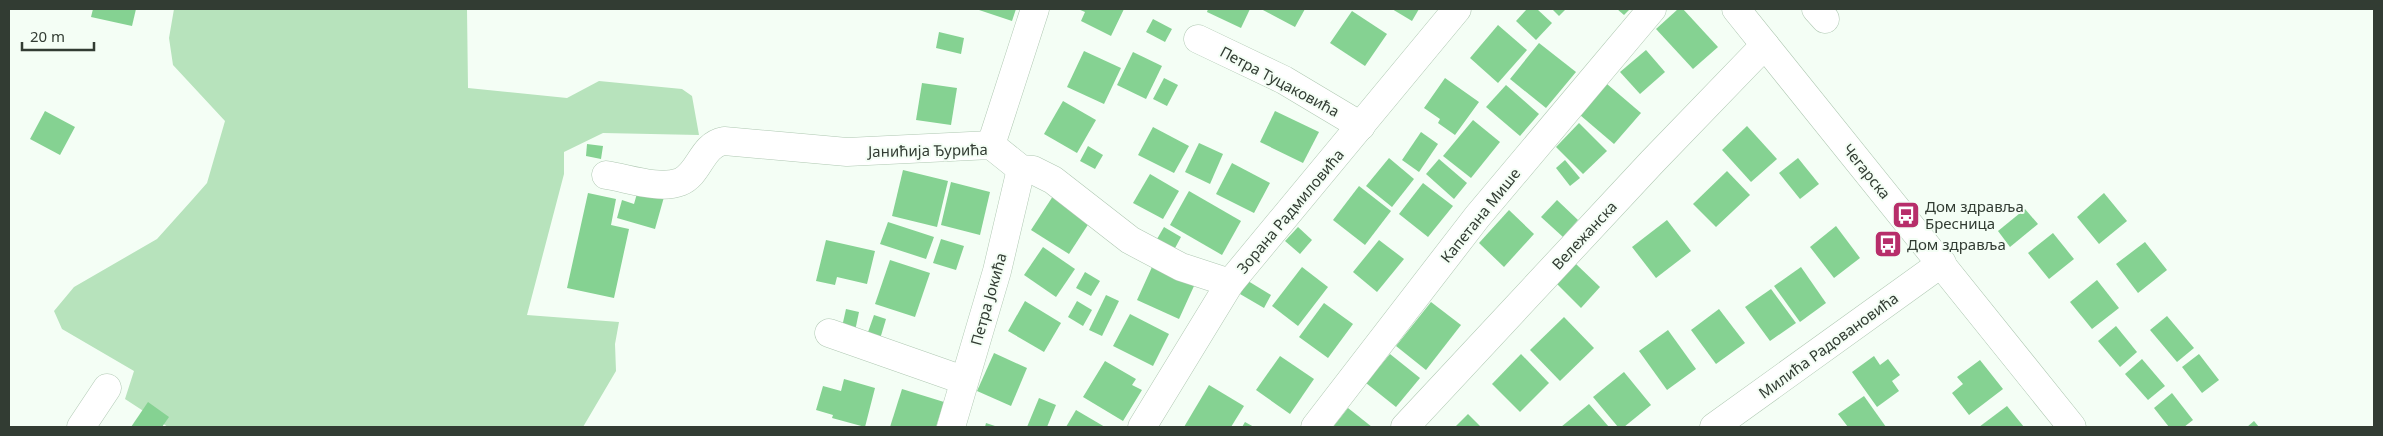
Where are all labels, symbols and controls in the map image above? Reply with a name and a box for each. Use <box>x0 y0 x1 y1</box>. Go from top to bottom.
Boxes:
scale bar <box>22 20 95 52</box>
text: 20 m <box>30 26 65 46</box>
street label: Петра Туцаковића <box>1217 41 1343 121</box>
street label: Јанићија Ђурића <box>866 139 988 161</box>
street label: Чегарска <box>1839 139 1895 203</box>
street label: Зорана Радмиловића <box>1232 145 1348 277</box>
street label: Капетана Мише <box>1436 164 1524 266</box>
street label: Вележанска <box>1547 196 1621 274</box>
place label: Дом здравља Бресница <box>1925 196 2024 233</box>
bus stop icon: Дом здравља Бресница <box>1891 200 1921 230</box>
bus stop icon: Дом здравља <box>1873 229 1903 259</box>
place label: Дом здравља <box>1907 234 2006 254</box>
street label: Петра Јокића <box>965 250 1011 348</box>
street label: Милића Радовановића <box>1754 288 1902 402</box>

